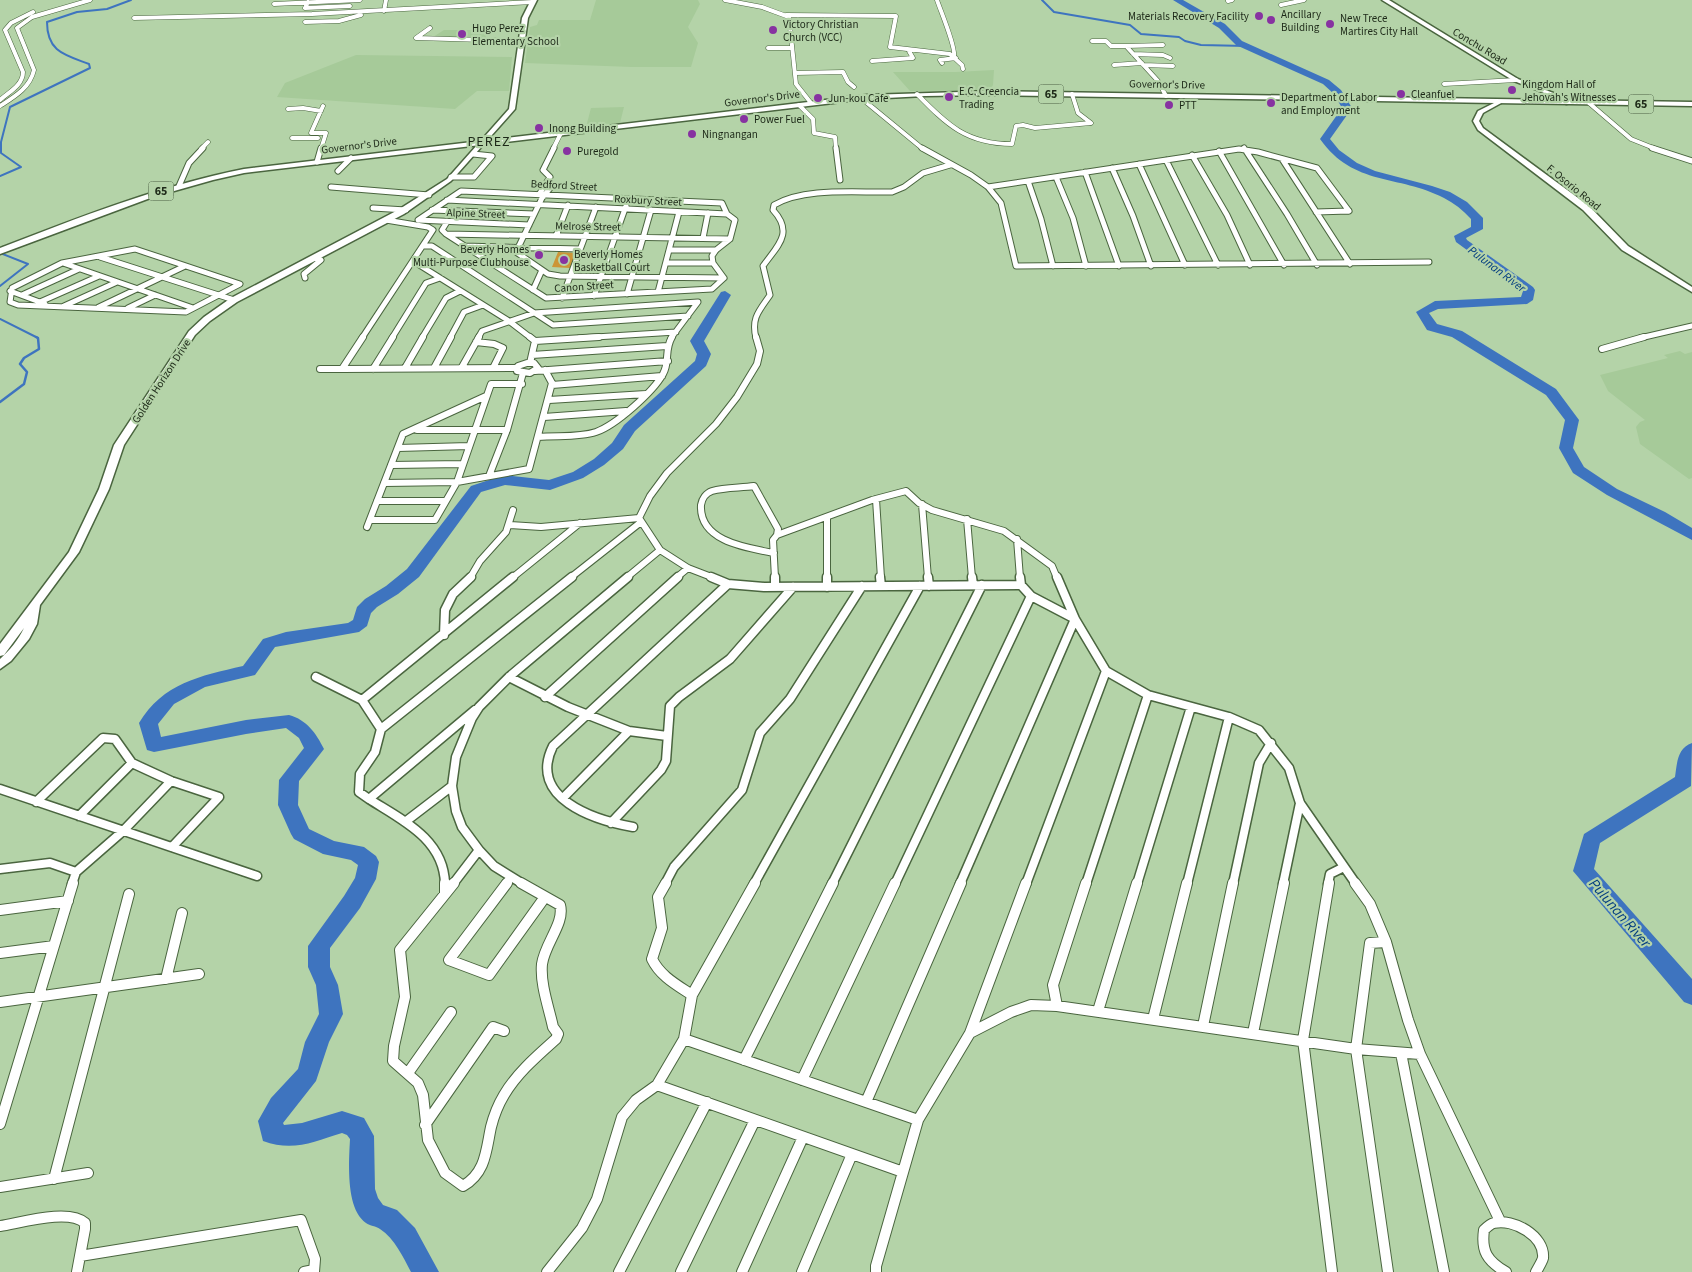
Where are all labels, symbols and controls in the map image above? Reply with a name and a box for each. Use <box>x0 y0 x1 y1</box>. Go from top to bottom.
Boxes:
place label: Ancillary Building <box>1281 7 1321 35</box>
place label: Materials Recovery Facility <box>1128 9 1249 24</box>
marker: Materials Recovery Facility <box>1253 10 1265 22</box>
place label: New Trece Martires City Hall <box>1340 11 1418 39</box>
marker: Ancillary Building <box>1265 14 1277 26</box>
place label: Victory Christian Church (VCC) <box>783 17 858 45</box>
marker: New Trece Martires City Hall <box>1324 18 1336 30</box>
place label: Hugo Perez Elementary School <box>472 21 559 49</box>
marker: Victory Christian Church (VCC) <box>767 24 779 36</box>
street label: Conchu Road <box>1450 24 1510 69</box>
marker: Hugo Perez Elementary School <box>456 28 468 40</box>
street label: Governor's Drive <box>1129 76 1206 93</box>
place label: Kingdom Hall of Jehovah's Witnesses <box>1522 77 1617 105</box>
place label: E.C. Creencia Trading <box>959 84 1019 112</box>
marker: Kingdom Hall of Jehovah's Witnesses <box>1506 84 1518 96</box>
road number: 65 <box>1038 85 1064 104</box>
street label: Governor's Drive <box>723 86 801 111</box>
place label: Cleanfuel <box>1411 87 1455 102</box>
marker: Cleanfuel <box>1395 88 1407 100</box>
place label: Department of Labor and Employment <box>1281 90 1377 118</box>
place label: Jun-kou Cafe <box>828 91 889 106</box>
marker: E.C. Creencia Trading <box>943 91 955 103</box>
marker: Jun-kou Cafe <box>812 92 824 104</box>
road number: 65 <box>1628 95 1654 114</box>
marker: Department of Labor and Employment <box>1265 97 1277 109</box>
place label: PTT <box>1179 98 1197 113</box>
marker: PTT <box>1163 99 1175 111</box>
place label: Power Fuel <box>754 112 805 127</box>
marker: Power Fuel <box>738 113 750 125</box>
place label: Inong Building <box>549 121 616 136</box>
marker: Inong Building <box>533 122 545 134</box>
place label: Ningnangan <box>702 127 758 142</box>
marker: Ningnangan <box>686 128 698 140</box>
district label: PEREZ <box>467 132 511 152</box>
street label: Governor's Drive <box>320 133 398 158</box>
place label: Puregold <box>577 144 619 159</box>
marker: Puregold <box>561 145 573 157</box>
street label: F. Osorio Road <box>1543 161 1604 214</box>
street label: Bedford Street <box>530 176 598 195</box>
road number: 65 <box>148 182 174 200</box>
street label: Roxbury Street <box>614 191 683 210</box>
street label: Alpine Street <box>446 205 506 222</box>
street label: Melrose Street <box>555 218 621 235</box>
place label: Beverly Homes Multi-Purpose Clubhouse <box>413 242 530 270</box>
water label: Pulunan River <box>1464 242 1530 297</box>
place label: Beverly Homes Basketball Court <box>574 247 650 275</box>
marker: Beverly Homes Multi-Purpose Clubhouse <box>533 249 545 261</box>
marker: Beverly Homes Basketball Court <box>558 254 570 266</box>
street label: Canon Street <box>554 277 615 296</box>
street label: Golden Horizon Drive <box>129 336 195 426</box>
water label: Pulunan River <box>1584 874 1656 953</box>

